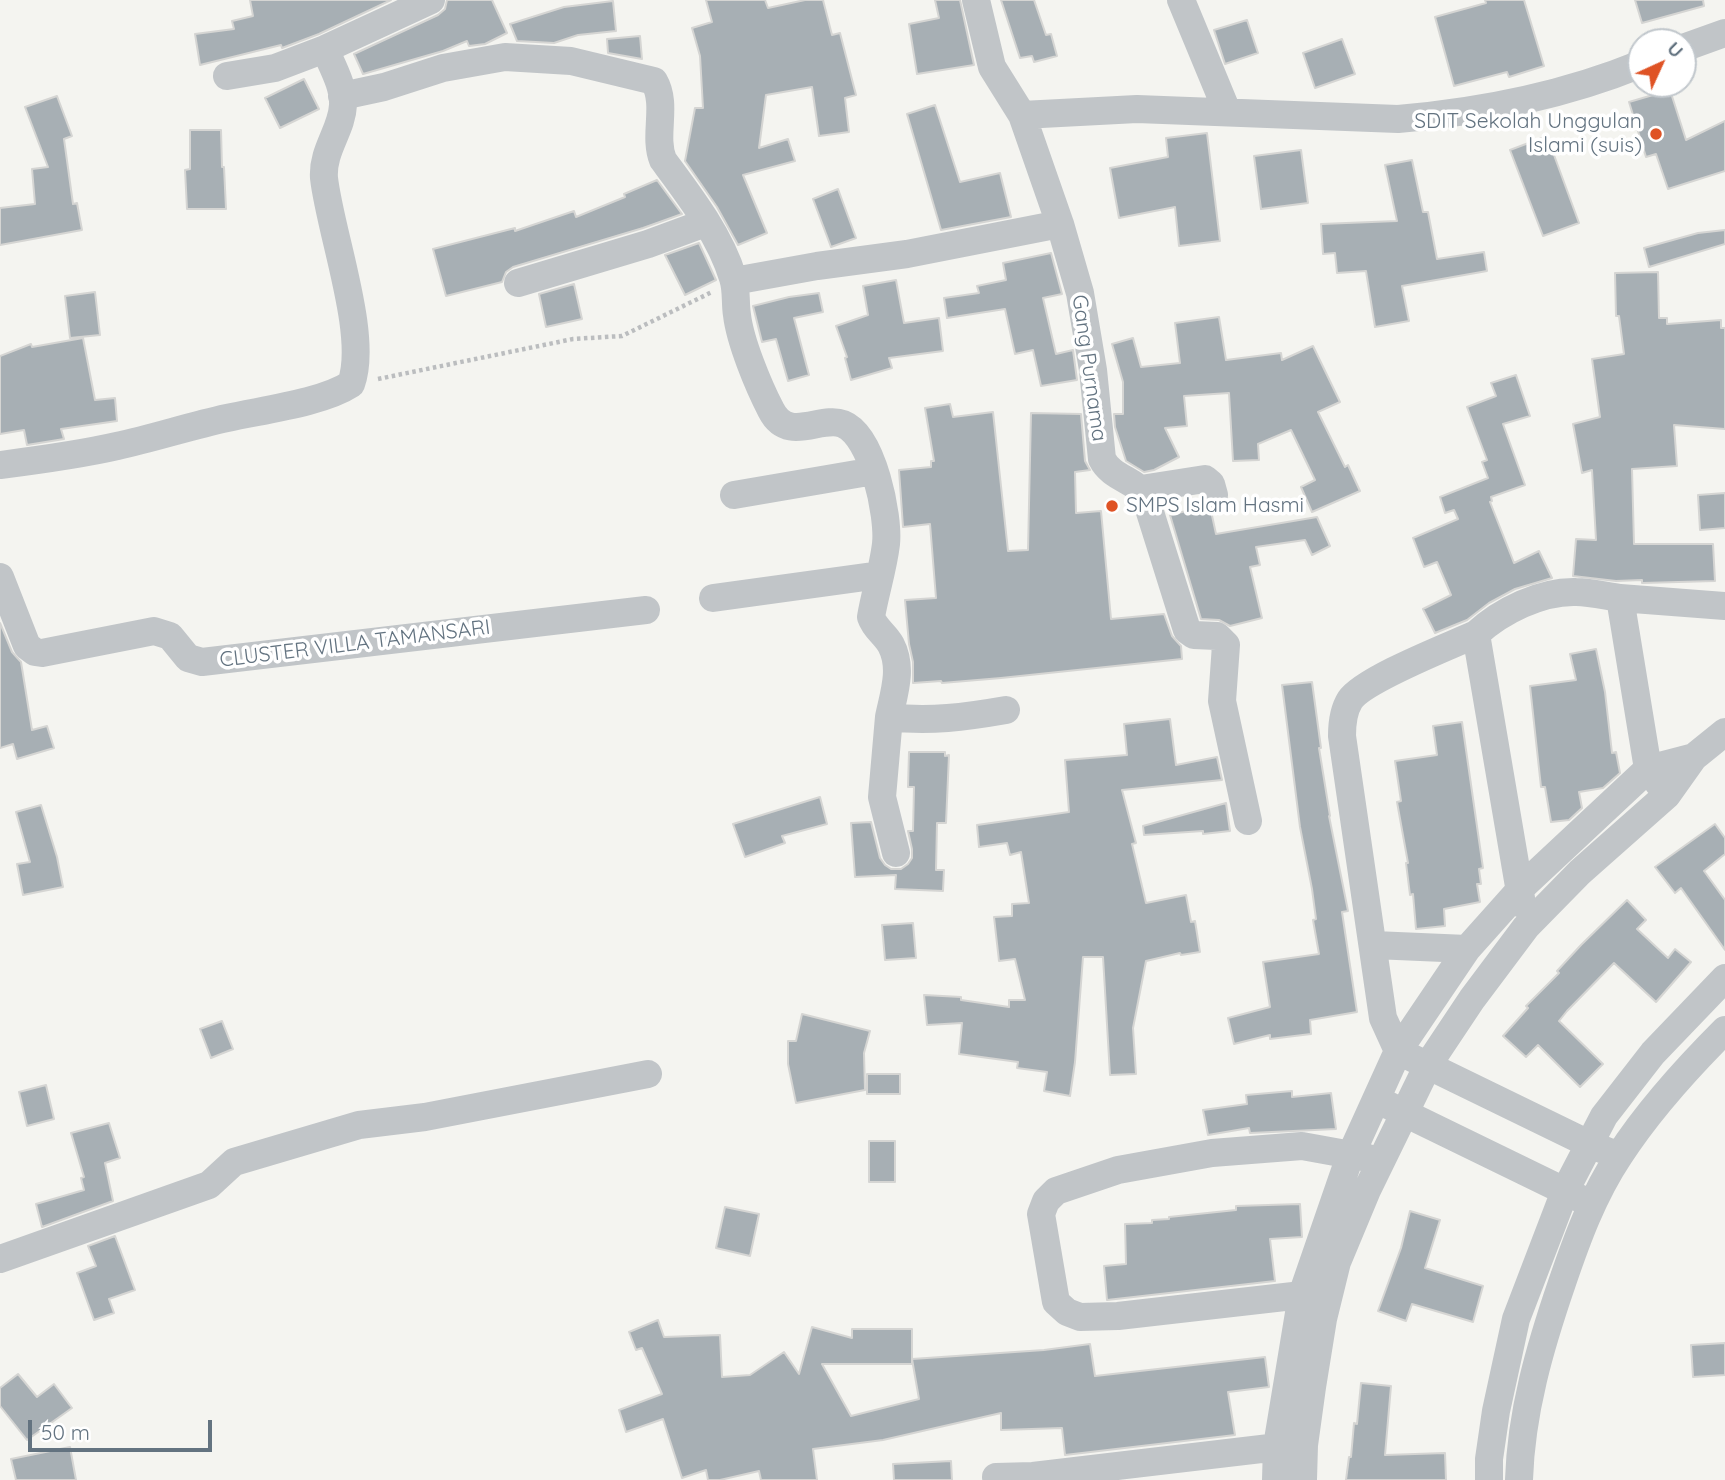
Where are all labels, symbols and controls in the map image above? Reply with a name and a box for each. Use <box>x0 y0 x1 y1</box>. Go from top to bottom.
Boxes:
north arrow <box>1627 28 1697 98</box>
text: U <box>1662 36 1689 63</box>
place label: SDIT Sekolah Unggulan Islami (suis) <box>1414 109 1642 159</box>
marker: SDIT Sekolah Unggulan Islami (suis) <box>1648 126 1664 142</box>
street label: Gang Purnama <box>1066 293 1112 443</box>
place label: SMPS Islam Hasmi <box>1126 493 1304 519</box>
marker: SMPS Islam Hasmi <box>1104 498 1120 514</box>
street label: CLUSTER VILLA TAMANSARI <box>218 615 492 673</box>
scale bar <box>32 1406 215 1450</box>
text: 50 m <box>41 1419 90 1445</box>

